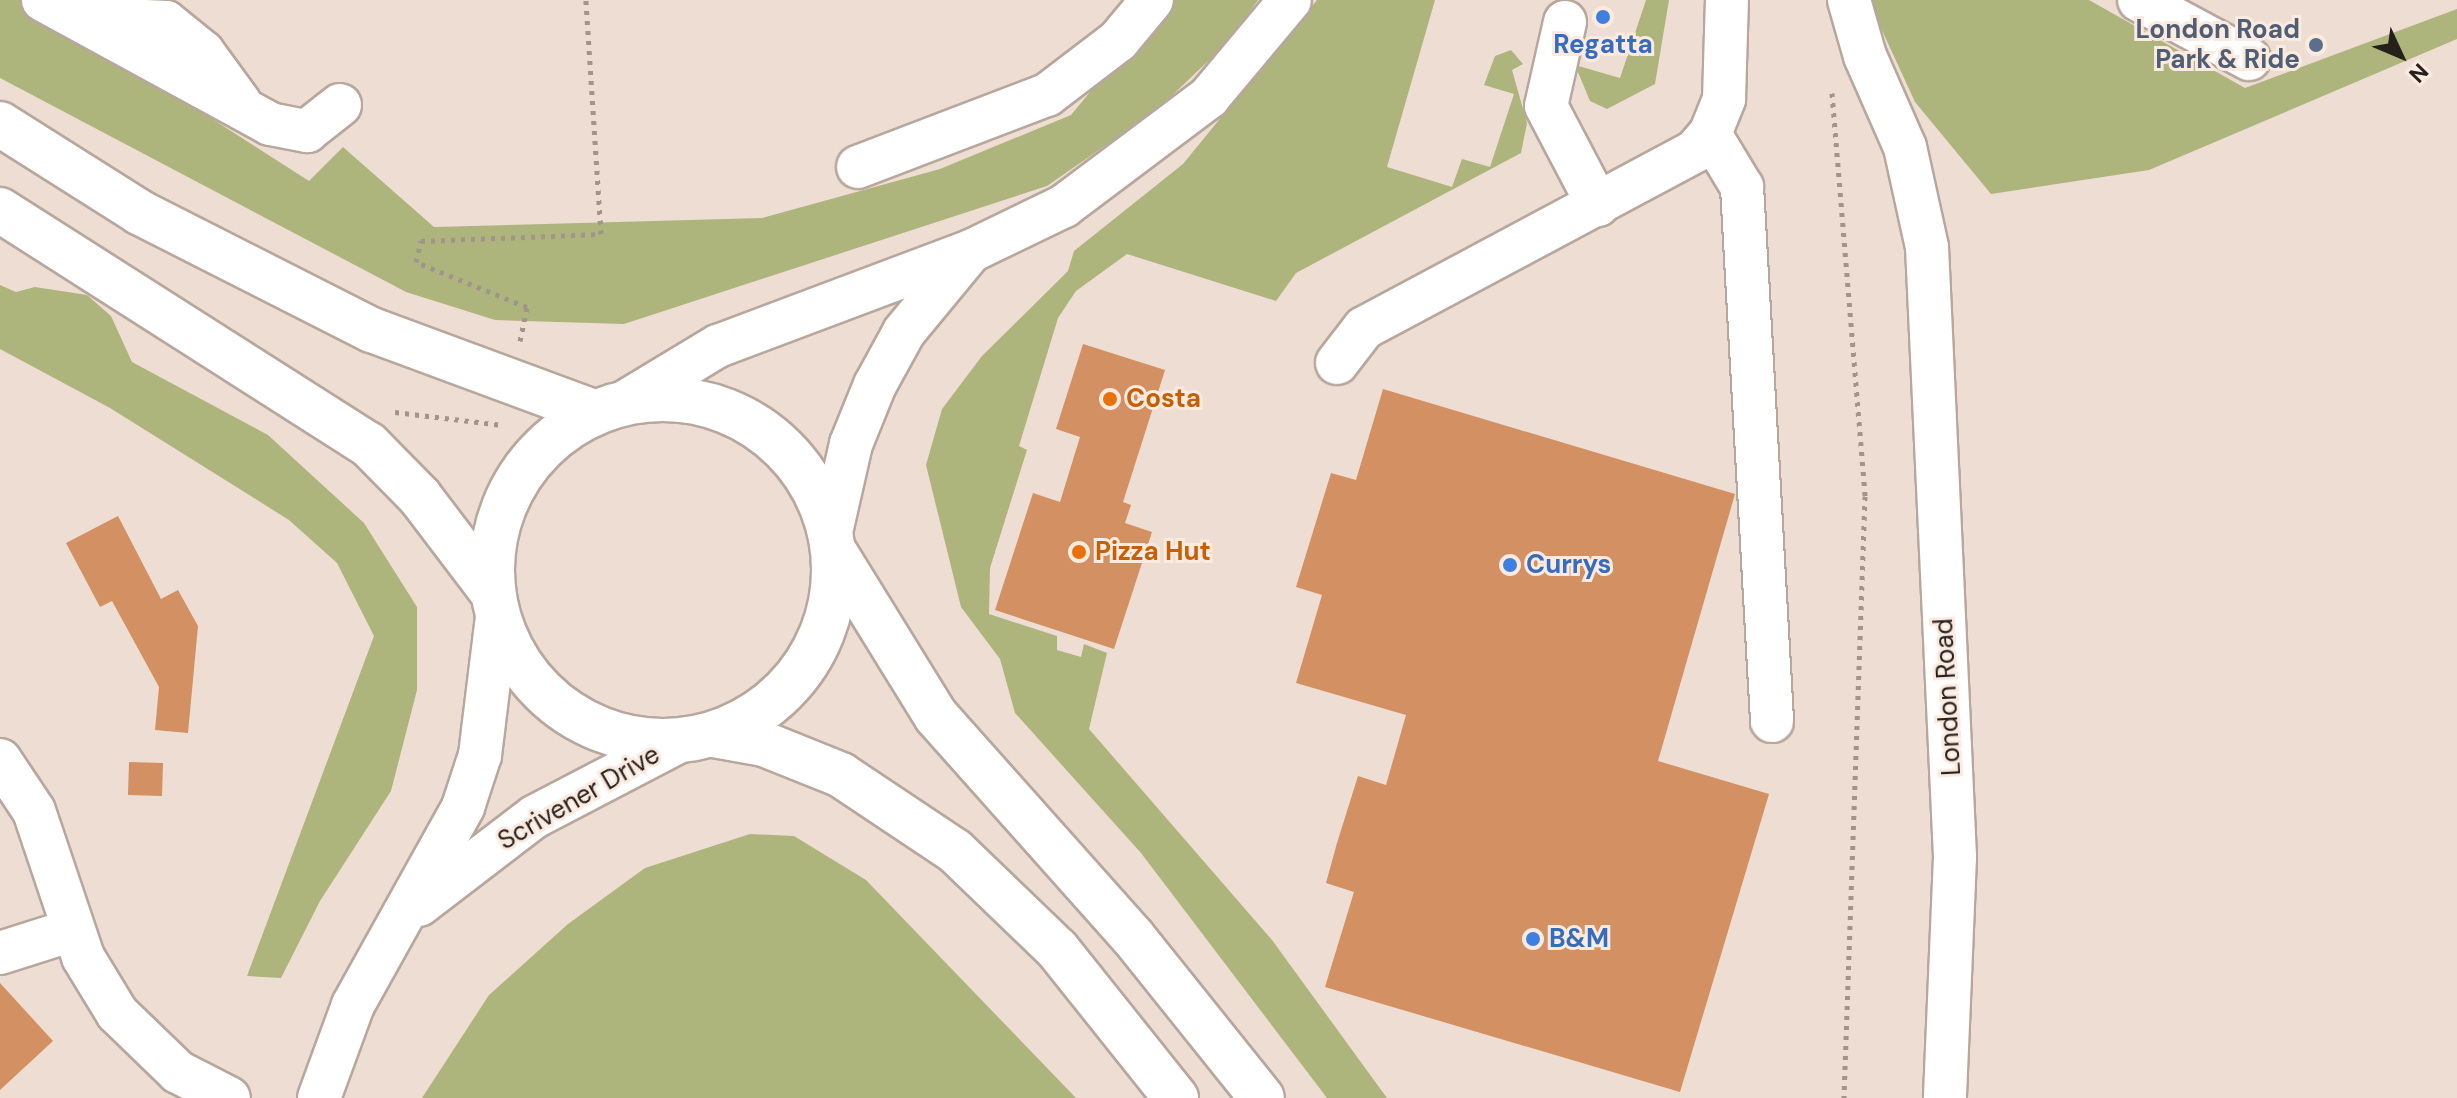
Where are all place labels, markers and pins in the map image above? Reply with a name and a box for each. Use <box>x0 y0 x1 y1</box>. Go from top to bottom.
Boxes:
marker: Regatta <box>1594 8 1612 26</box>
place label: London Road Park & Ride <box>2135 14 2300 76</box>
place label: Regatta <box>1553 29 1653 61</box>
marker: London Road Park & Ride <box>2307 36 2325 54</box>
place label: Costa <box>1126 383 1201 415</box>
marker: Costa <box>1101 390 1119 408</box>
place label: Pizza Hut <box>1095 536 1211 568</box>
marker: Pizza Hut <box>1070 543 1088 561</box>
place label: Currys <box>1526 549 1611 581</box>
marker: Currys <box>1501 556 1519 574</box>
place label: B&M <box>1549 923 1609 955</box>
marker: B&M <box>1524 930 1542 948</box>

